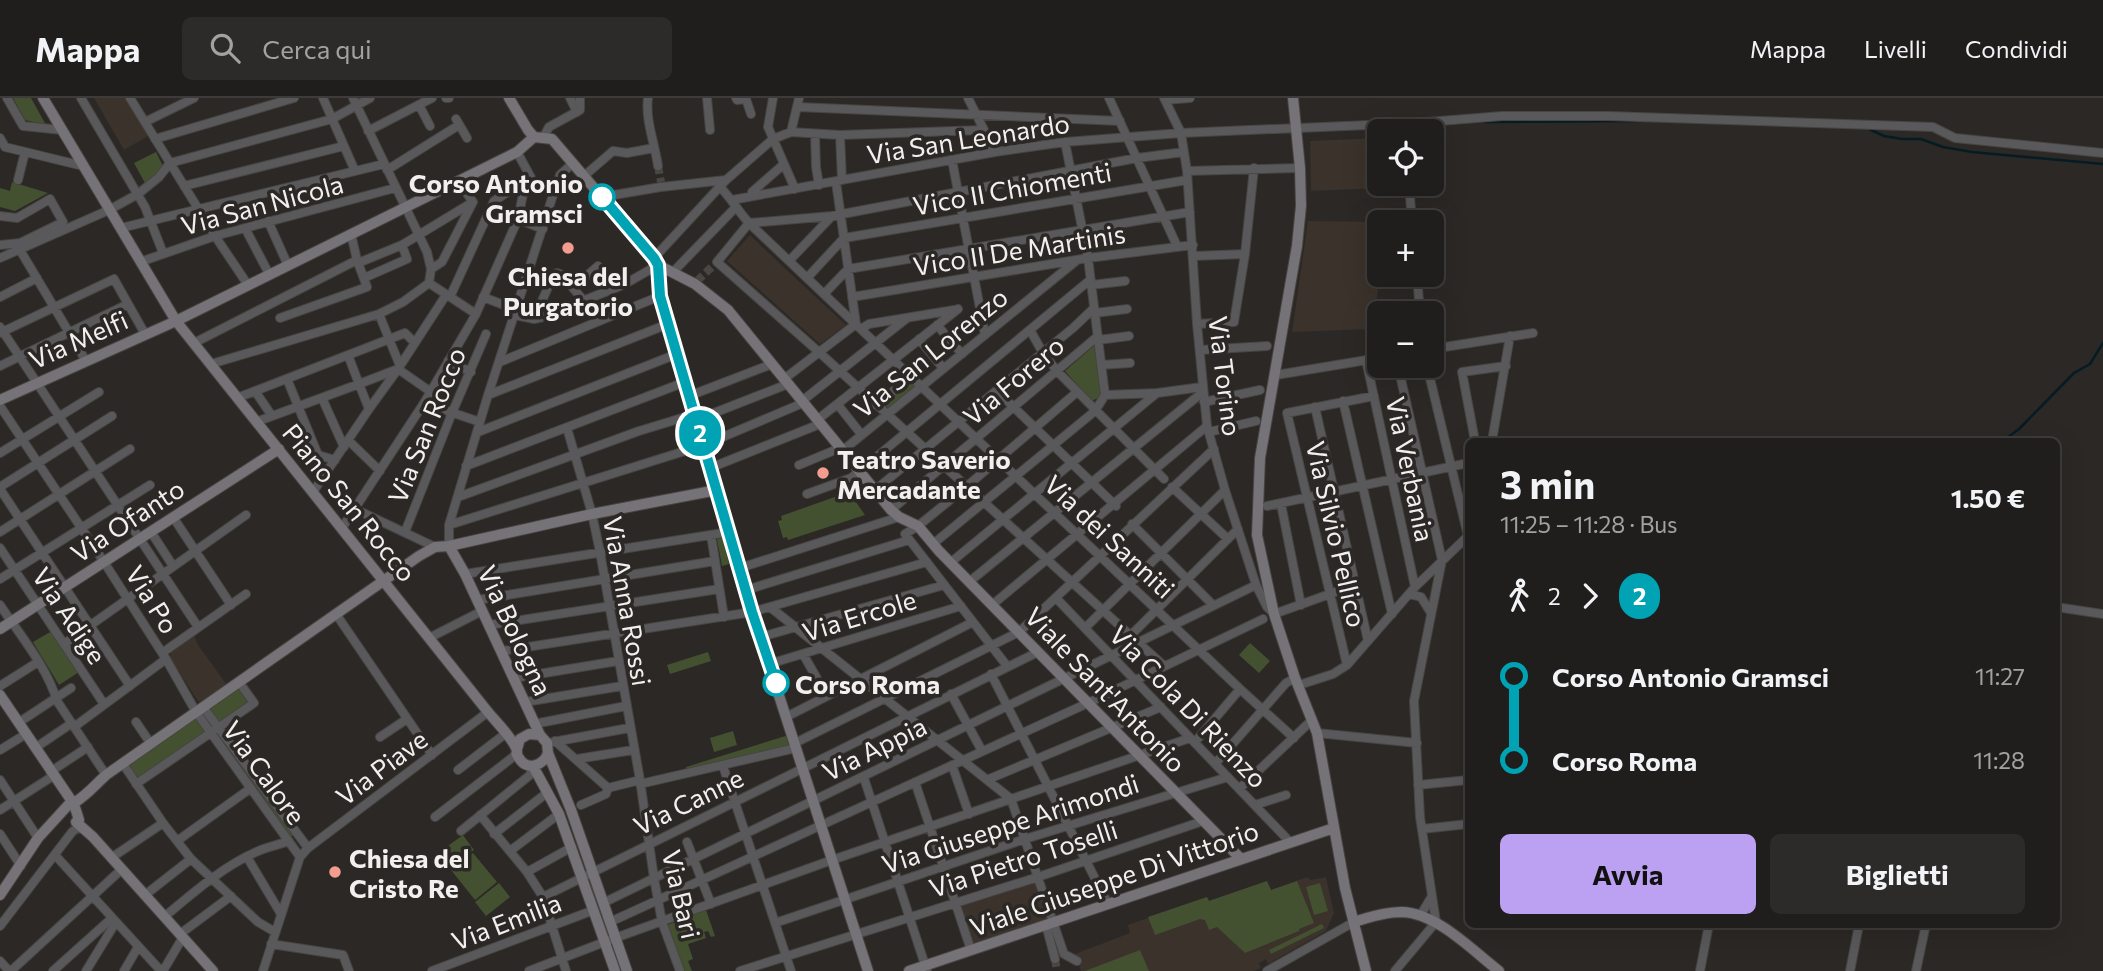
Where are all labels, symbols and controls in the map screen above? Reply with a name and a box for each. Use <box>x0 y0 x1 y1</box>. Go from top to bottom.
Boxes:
search box <box>182 17 672 80</box>
text: Mappa <box>35 28 140 69</box>
icon: search <box>206 29 244 67</box>
text: Cerca qui <box>262 33 372 64</box>
text: Mappa <box>1750 34 1826 63</box>
text: Livelli <box>1864 34 1927 63</box>
text: Condividi <box>1965 34 2068 63</box>
street label: Via San Leonardo <box>864 107 1072 169</box>
map controls <box>1367 119 1444 378</box>
button: locate <box>1367 119 1444 196</box>
street label: Vico II Chiomenti <box>910 155 1114 221</box>
street label: Via San Nicola <box>177 167 347 241</box>
place label: Corso Antonio Gramsci <box>409 167 583 228</box>
marker: Corso Antonio Gramsci <box>589 184 615 210</box>
button: + <box>1367 210 1444 287</box>
street label: Vico II De Martinis <box>911 217 1127 281</box>
marker: Chiesa del Purgatorio <box>560 240 576 256</box>
place label: Chiesa del Purgatorio <box>503 260 633 321</box>
street label: Via San Lorenzo <box>847 280 1013 424</box>
button: − <box>1367 301 1444 378</box>
street label: Via Melfi <box>24 303 132 375</box>
street label: Via Torino <box>1203 314 1249 438</box>
street label: Via Forero <box>956 329 1070 431</box>
street label: Via San Rocco <box>381 343 471 507</box>
street label: Via Verbania <box>1381 394 1441 544</box>
line badge: 2 <box>677 410 723 456</box>
street label: Piano San Rocco <box>277 417 423 587</box>
text: 2 <box>693 418 707 447</box>
street label: Via Silvio Pellico <box>1301 438 1373 630</box>
place label: Teatro Saverio Mercadante <box>837 443 1011 504</box>
text: 3 min <box>1500 460 1595 507</box>
marker: Teatro Saverio Mercadante <box>815 465 831 481</box>
street label: Via dei Sanniti <box>1039 468 1181 604</box>
street label: Via Ofanto <box>65 472 189 568</box>
text: 1.50 € <box>1951 482 2025 513</box>
text: 11:25 – 11:28 · Bus <box>1500 510 1678 538</box>
street label: Via Anna Rossi <box>598 514 658 688</box>
street label: Via Po <box>120 559 186 639</box>
street label: Via Bologna <box>472 560 560 700</box>
street label: Via Adige <box>26 561 114 669</box>
icon: walk <box>1500 577 1538 615</box>
icon: forward <box>1571 577 1609 615</box>
text: 2 <box>1633 581 1646 610</box>
text: 2 <box>1548 582 1561 610</box>
street label: Via Ercole <box>798 583 920 647</box>
street label: Viale Sant'Antonio <box>1019 600 1193 778</box>
street label: Via Cola Di Rienzo <box>1104 618 1274 794</box>
text: Corso Antonio Gramsci <box>1552 661 1829 692</box>
text: 11:27 <box>1975 662 2025 690</box>
place label: Corso Roma <box>795 668 940 699</box>
marker: Corso Roma <box>763 670 789 696</box>
street label: Via Appia <box>817 709 931 787</box>
street label: Via Calore <box>217 714 313 830</box>
street label: Via Piave <box>329 723 433 811</box>
text: Corso Roma <box>1552 745 1697 776</box>
text: 11:28 <box>1973 746 2025 774</box>
street label: Via Canne <box>628 761 748 841</box>
street label: Via Giuseppe Arimondi <box>878 767 1142 879</box>
street label: Via Pietro Toselli <box>925 813 1121 903</box>
street label: Viale Giuseppe Di Vittorio <box>966 814 1262 942</box>
button: Avvia <box>1500 834 1756 914</box>
button: Biglietti <box>1770 834 2025 914</box>
place label: Chiesa del Cristo Re <box>349 842 470 903</box>
street label: Via Bari <box>657 846 707 942</box>
marker: Chiesa del Cristo Re <box>327 864 343 880</box>
street label: Via Emilia <box>447 886 565 956</box>

